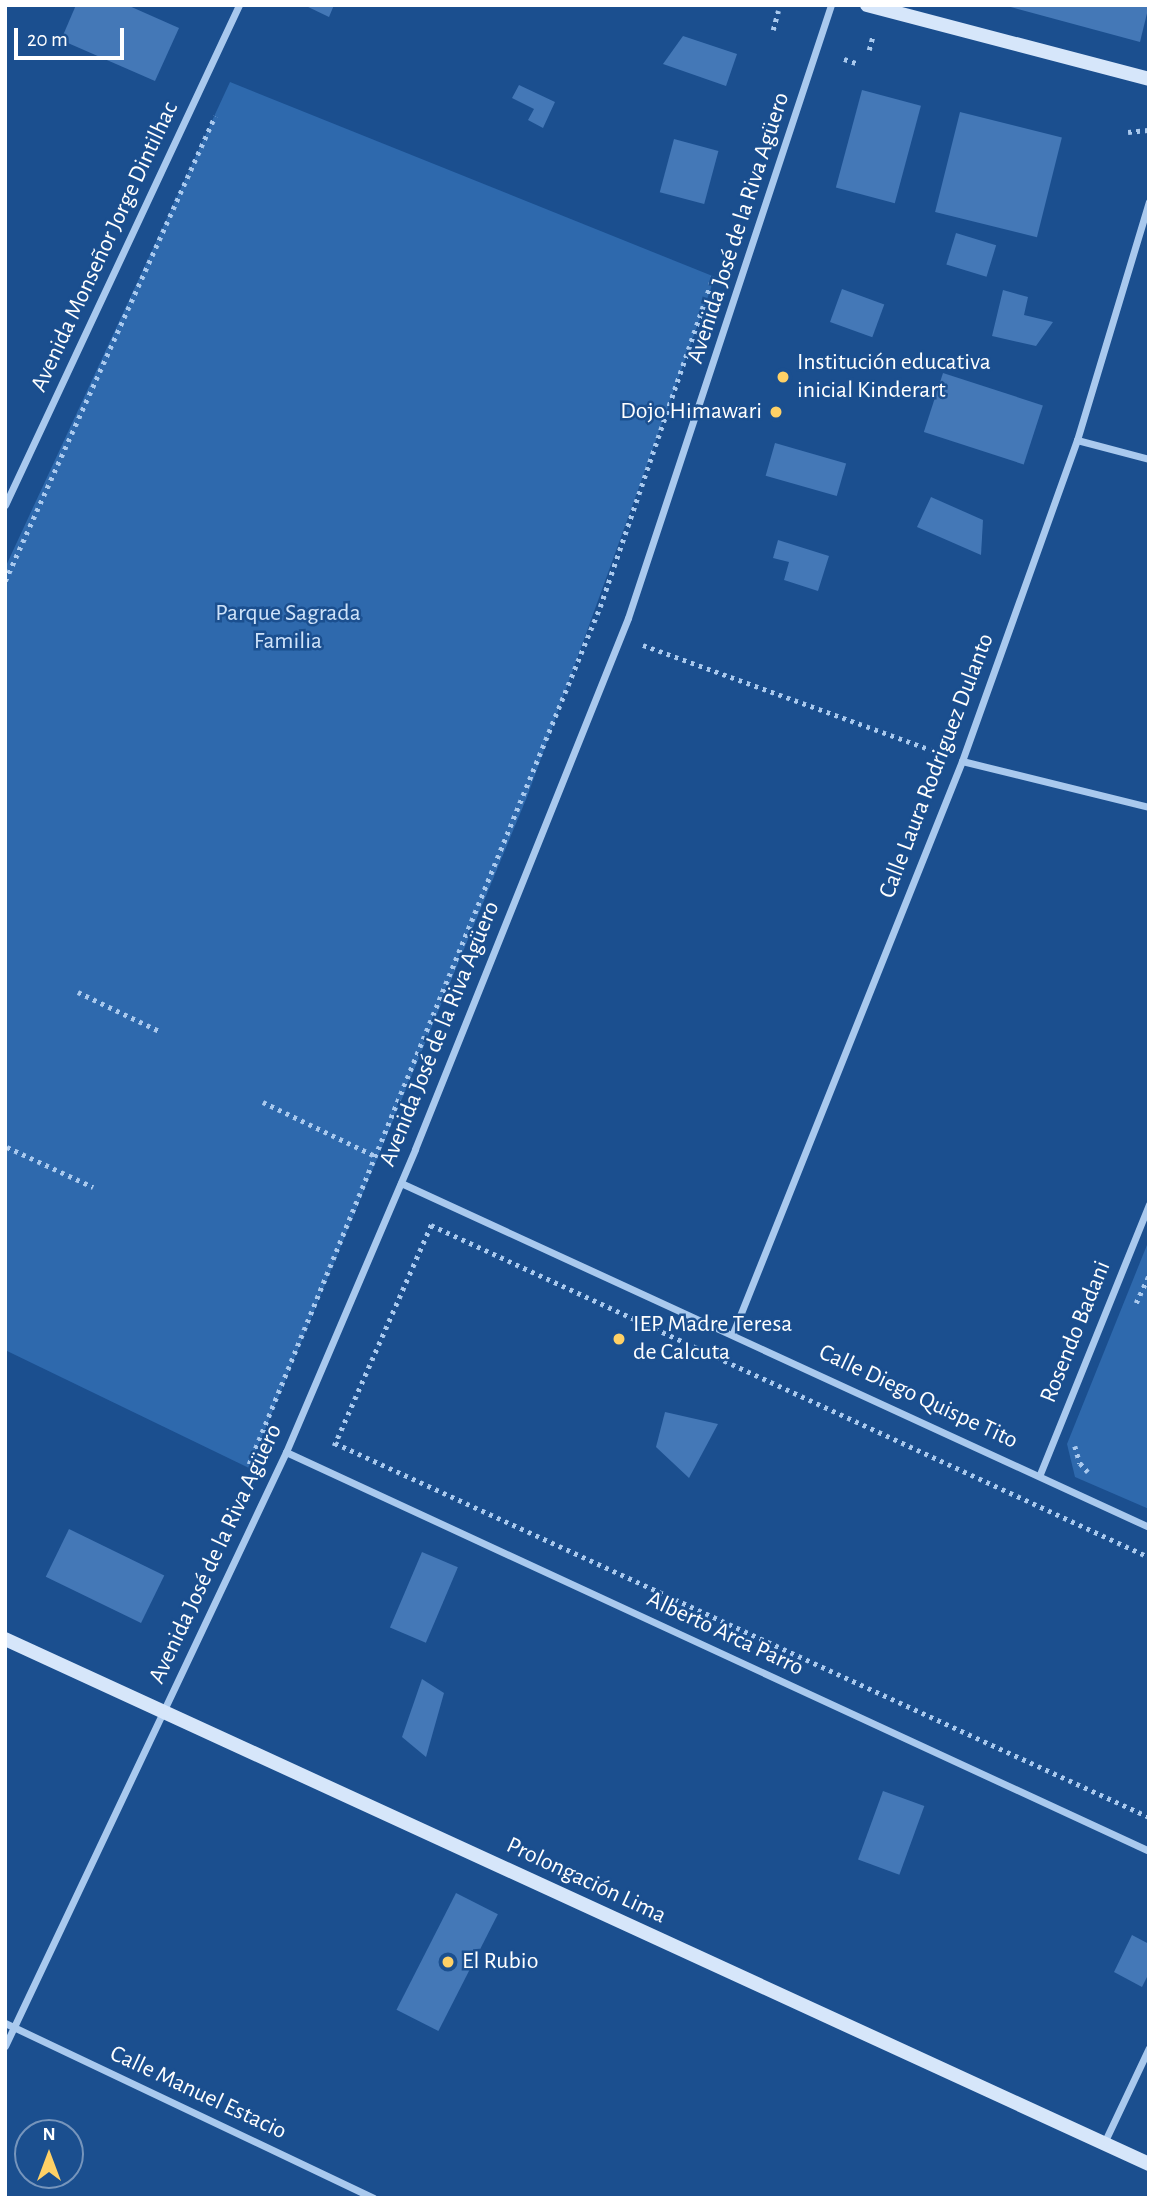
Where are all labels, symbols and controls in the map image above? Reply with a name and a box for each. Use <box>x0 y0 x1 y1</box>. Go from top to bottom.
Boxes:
scale bar <box>18 14 128 58</box>
text: 20 m <box>27 29 68 50</box>
street label: Avenida José de la Riva Agüero <box>682 89 796 367</box>
street label: Avenida Monseñor Jorge Dintilhac <box>25 97 185 397</box>
place label: Institución educativa inicial Kinderart <box>797 349 991 405</box>
marker: Institución educativa inicial Kinderart <box>775 369 791 385</box>
place label: Dojo Himawari <box>620 398 762 426</box>
marker: Dojo Himawari <box>768 404 784 420</box>
park label: Parque Sagrada Familia <box>215 600 361 656</box>
street label: Calle Laura Rodriguez Dulanto <box>873 630 1001 902</box>
street label: Avenida José de la Riva Agüero <box>374 897 506 1171</box>
street label: Rosendo Badani <box>1035 1257 1117 1407</box>
place label: IEP Madre Teresa de Calcuta <box>633 1311 792 1367</box>
marker: IEP Madre Teresa de Calcuta <box>611 1331 627 1347</box>
street label: Calle Diego Quispe Tito <box>814 1338 1022 1456</box>
street label: Avenida José de la Riva Agüero <box>143 1420 289 1688</box>
street label: Alberto Arca Parro <box>642 1585 808 1683</box>
street label: Prolongación Lima <box>502 1831 670 1931</box>
place label: El Rubio <box>462 1948 538 1976</box>
marker: El Rubio <box>440 1954 456 1970</box>
street label: Calle Manuel Estacio <box>105 2039 291 2147</box>
north arrow <box>14 2119 84 2189</box>
text: N <box>42 2125 56 2144</box>

